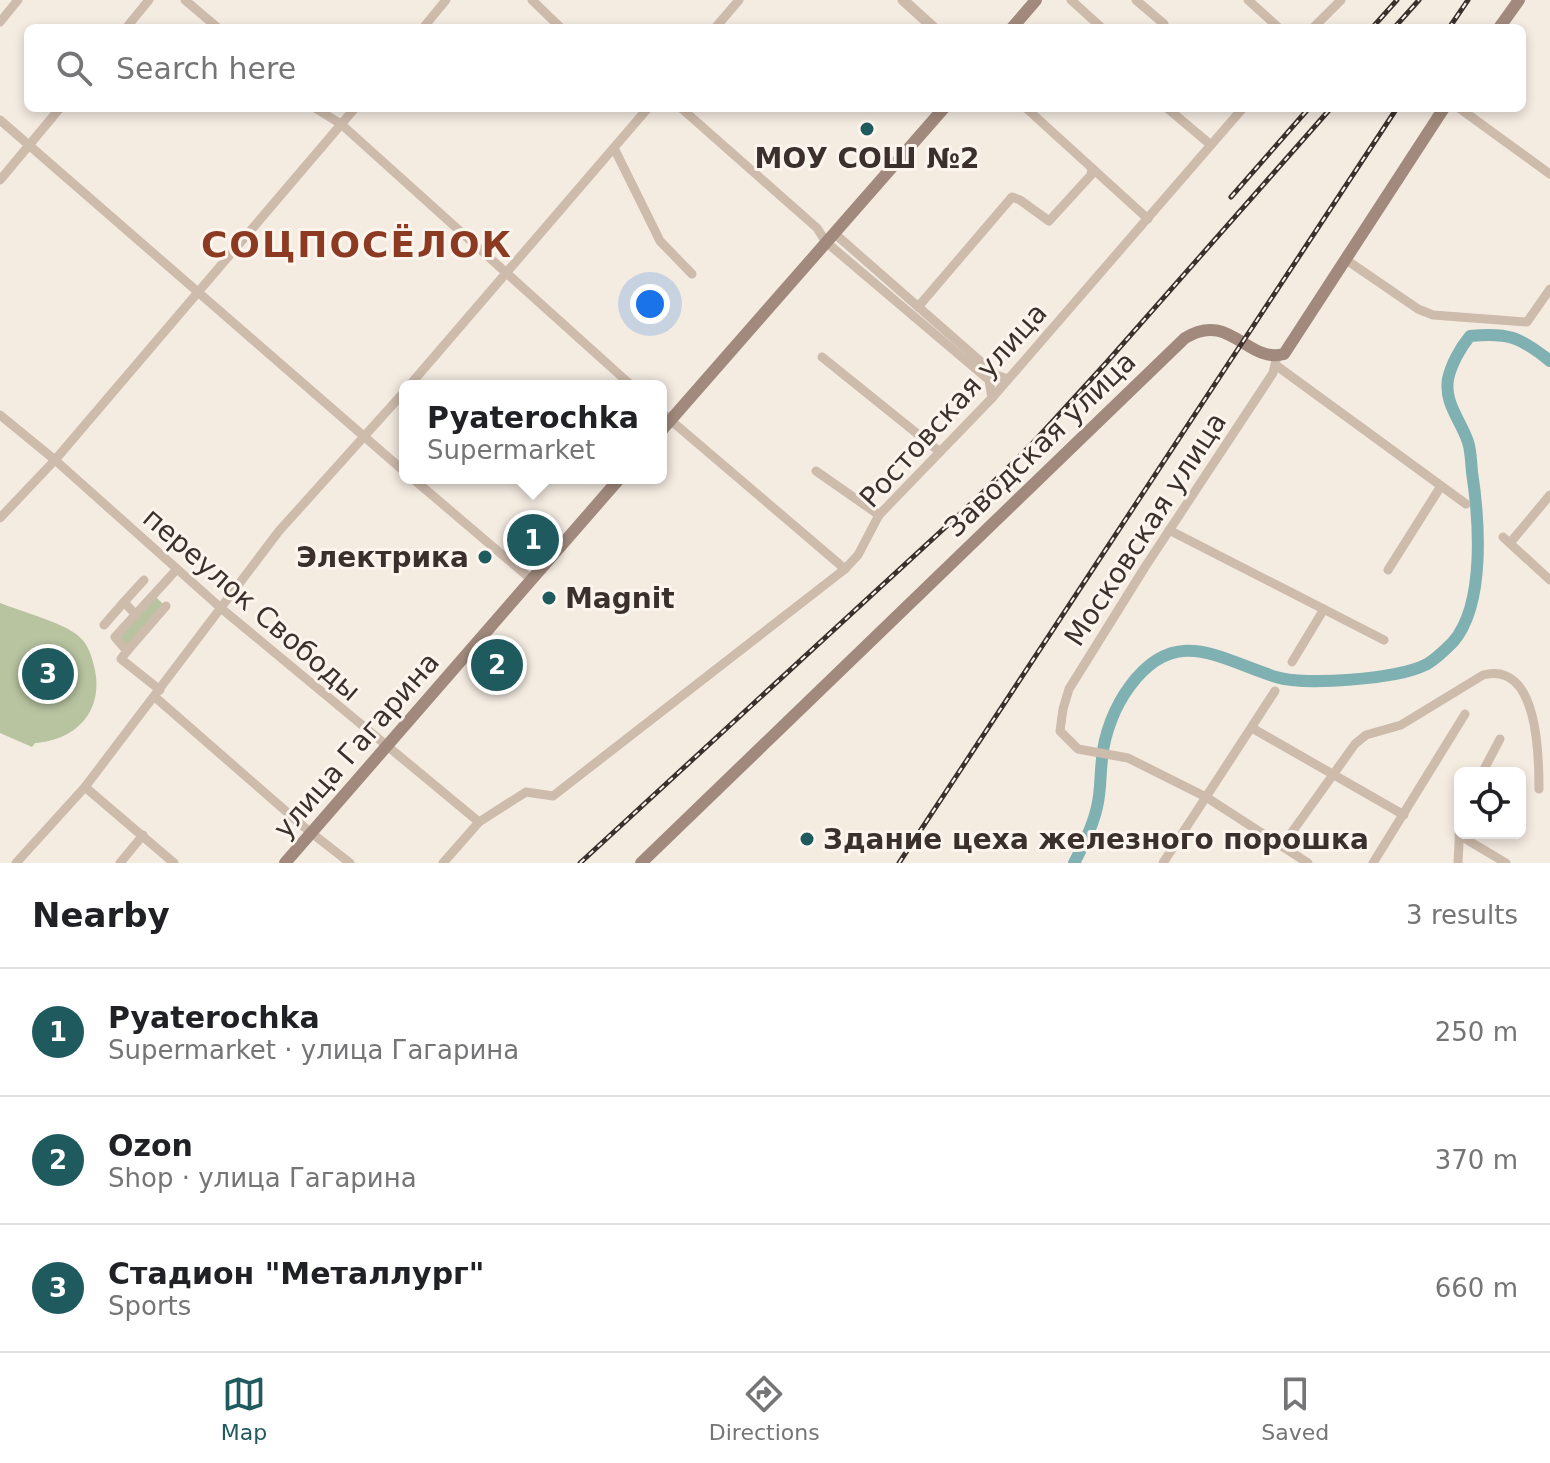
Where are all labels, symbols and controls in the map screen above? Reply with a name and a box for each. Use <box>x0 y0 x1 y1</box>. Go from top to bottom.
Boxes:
search box <box>24 24 1526 112</box>
icon: search <box>52 46 96 90</box>
text: Search here <box>116 51 296 86</box>
marker: МОУ СОШ №2 <box>858 120 876 138</box>
place label: МОУ СОШ №2 <box>755 142 979 175</box>
district label: СОЦПОСЁЛОК <box>201 224 513 265</box>
your location <box>630 284 670 324</box>
street label: Ростовская улица <box>853 296 1054 514</box>
street label: Заводская улица <box>938 345 1143 544</box>
popup <box>399 380 667 484</box>
text: Pyaterochka <box>427 400 639 435</box>
street label: Московская улица <box>1058 407 1233 652</box>
text: Supermarket <box>427 435 595 465</box>
street label: переулок Свободы <box>136 501 367 708</box>
pin: 1 <box>507 510 559 570</box>
place label: Электрика <box>296 541 469 574</box>
marker: Электрика <box>476 548 494 566</box>
place label: Magnit <box>565 582 675 615</box>
marker: Magnit <box>540 589 558 607</box>
pin: 2 <box>471 635 523 695</box>
pin: 3 <box>22 644 74 704</box>
street label: улица Гагарина <box>267 646 446 845</box>
map controls <box>1454 767 1526 839</box>
button: locate <box>1454 767 1526 839</box>
place label: Здание цеха железного порошка <box>823 823 1369 856</box>
marker: Здание цеха железного порошка <box>798 830 816 848</box>
text: Nearby <box>32 895 170 935</box>
text: 3 results <box>1406 900 1518 930</box>
text: Pyaterochka <box>108 1000 320 1035</box>
text: 1 <box>49 1017 67 1047</box>
text: 250 m <box>1435 1017 1518 1047</box>
text: Supermarket · улица Гагарина <box>108 1035 519 1065</box>
text: Ozon <box>108 1128 193 1163</box>
text: 2 <box>49 1145 67 1175</box>
text: 370 m <box>1435 1145 1518 1175</box>
text: Shop · улица Гагарина <box>108 1163 417 1193</box>
text: Стадион "Металлург" <box>108 1256 484 1291</box>
text: 3 <box>49 1273 67 1303</box>
text: 660 m <box>1435 1273 1518 1303</box>
text: Sports <box>108 1291 191 1321</box>
tab: Map <box>221 1372 267 1445</box>
tab: Directions <box>709 1372 820 1445</box>
tab: Saved <box>1261 1372 1329 1445</box>

